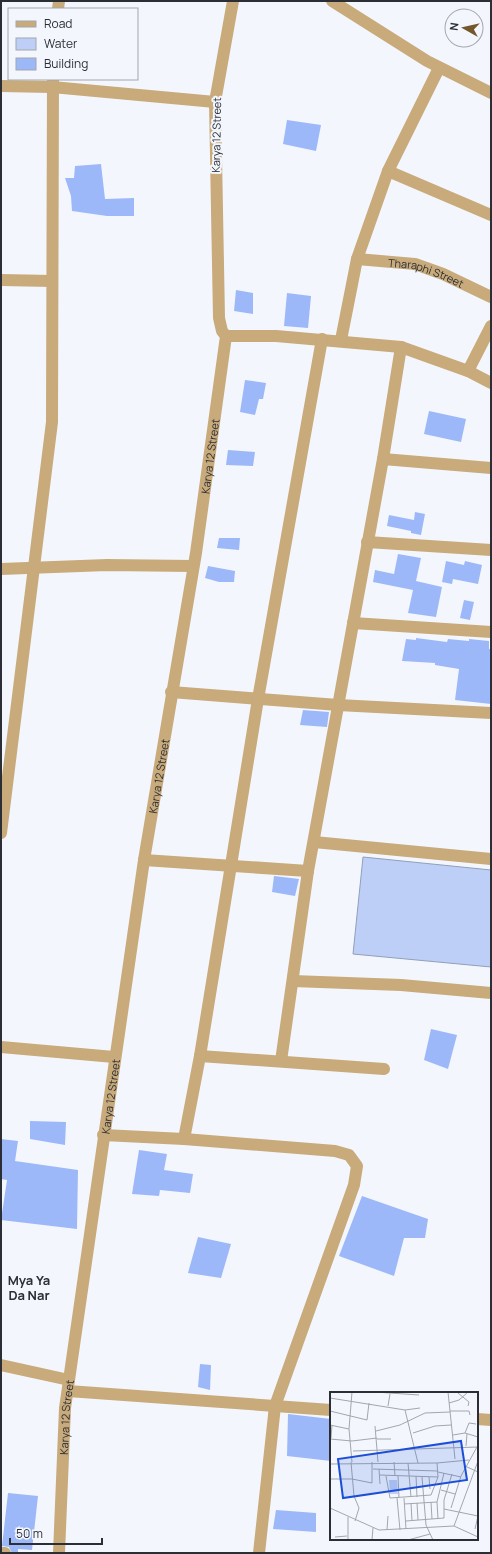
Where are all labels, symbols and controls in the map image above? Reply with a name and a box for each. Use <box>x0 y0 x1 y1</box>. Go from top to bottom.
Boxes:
legend <box>8 8 138 80</box>
north arrow <box>444 8 484 48</box>
text: Road <box>44 15 72 32</box>
text: N <box>446 21 462 31</box>
text: Water <box>44 35 78 52</box>
text: Building <box>44 55 88 72</box>
street label: Karya 12 Street <box>208 97 224 173</box>
street label: Tharaphi Street <box>388 254 467 291</box>
street label: Karya 12 Street <box>197 418 222 495</box>
street label: Karya 12 Street <box>145 737 172 815</box>
street label: Karya 12 Street <box>97 1058 123 1135</box>
district label: Mya Ya Da Nar <box>8 1271 50 1304</box>
street label: Karya 12 Street <box>56 1379 77 1455</box>
inset map <box>330 1392 478 1540</box>
scale bar <box>10 1520 102 1546</box>
text: 50 m <box>16 1525 43 1542</box>

